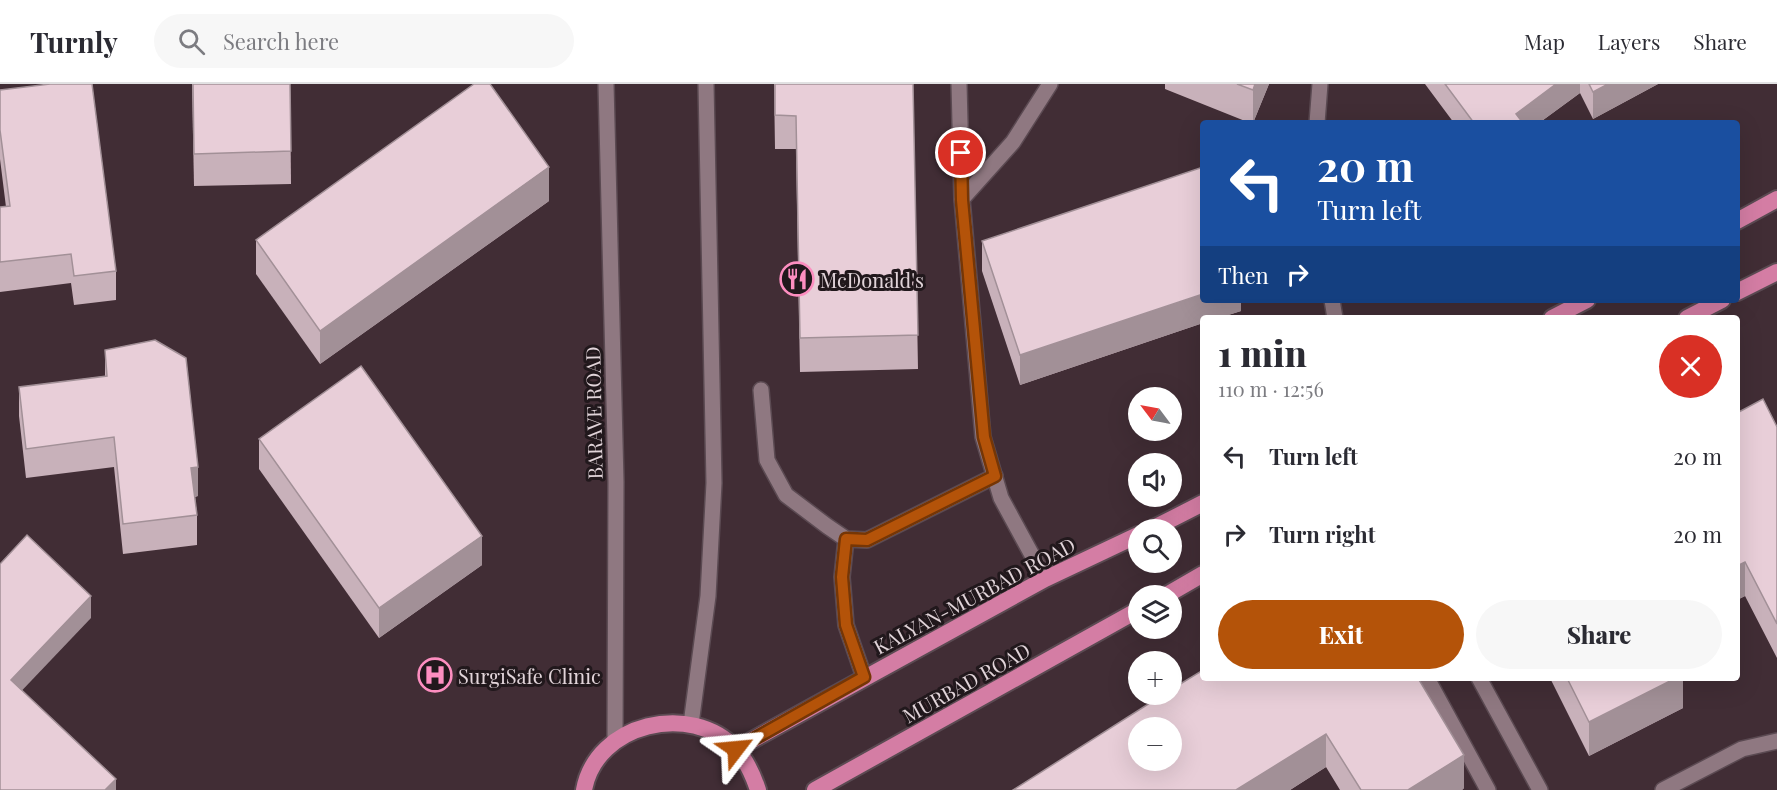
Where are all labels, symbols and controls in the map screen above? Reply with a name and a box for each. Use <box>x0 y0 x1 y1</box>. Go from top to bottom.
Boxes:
search box <box>154 14 574 68</box>
text: Turnly <box>30 23 118 60</box>
icon: search <box>175 25 208 58</box>
text: Search here <box>223 26 339 56</box>
text: Map <box>1524 27 1565 55</box>
text: Layers <box>1598 27 1660 55</box>
text: Share <box>1693 27 1747 55</box>
pin <box>935 127 986 178</box>
icon: arrive <box>944 136 977 169</box>
text: 20 m <box>1317 137 1414 193</box>
icon: left <box>1218 144 1296 222</box>
text: Turn left <box>1317 191 1421 227</box>
icon: right <box>1281 258 1314 291</box>
text: Then <box>1218 260 1269 290</box>
restaurant icon: McDonald's <box>779 261 815 297</box>
place label: McDonald's <box>820 266 924 293</box>
text: 1 min <box>1218 328 1307 376</box>
button: close <box>1659 335 1722 398</box>
street label: BARAVE ROAD <box>578 346 608 480</box>
text: 110 m · 12:56 <box>1218 375 1324 402</box>
north arrow <box>1128 387 1182 441</box>
map controls <box>1128 387 1182 771</box>
icon: left <box>1218 440 1251 473</box>
text: Turn left <box>1269 441 1358 471</box>
text: 20 m <box>1673 441 1722 471</box>
button: sound <box>1128 453 1182 507</box>
icon: right <box>1218 518 1251 551</box>
button: search <box>1128 519 1182 573</box>
text: Turn right <box>1269 519 1375 549</box>
text: 20 m <box>1673 519 1722 549</box>
street label: KALYAN-MURBAD ROAD <box>868 530 1080 660</box>
button: layers <box>1128 585 1182 639</box>
button: Exit <box>1218 600 1464 669</box>
button: Share <box>1476 600 1722 669</box>
street label: MURBAD ROAD <box>897 636 1035 728</box>
button: + <box>1128 651 1182 705</box>
hospital icon: SurgiSafe Clinic <box>417 657 453 693</box>
place label: SurgiSafe Clinic <box>458 662 601 689</box>
position arrow <box>704 717 768 781</box>
button: − <box>1128 717 1182 771</box>

